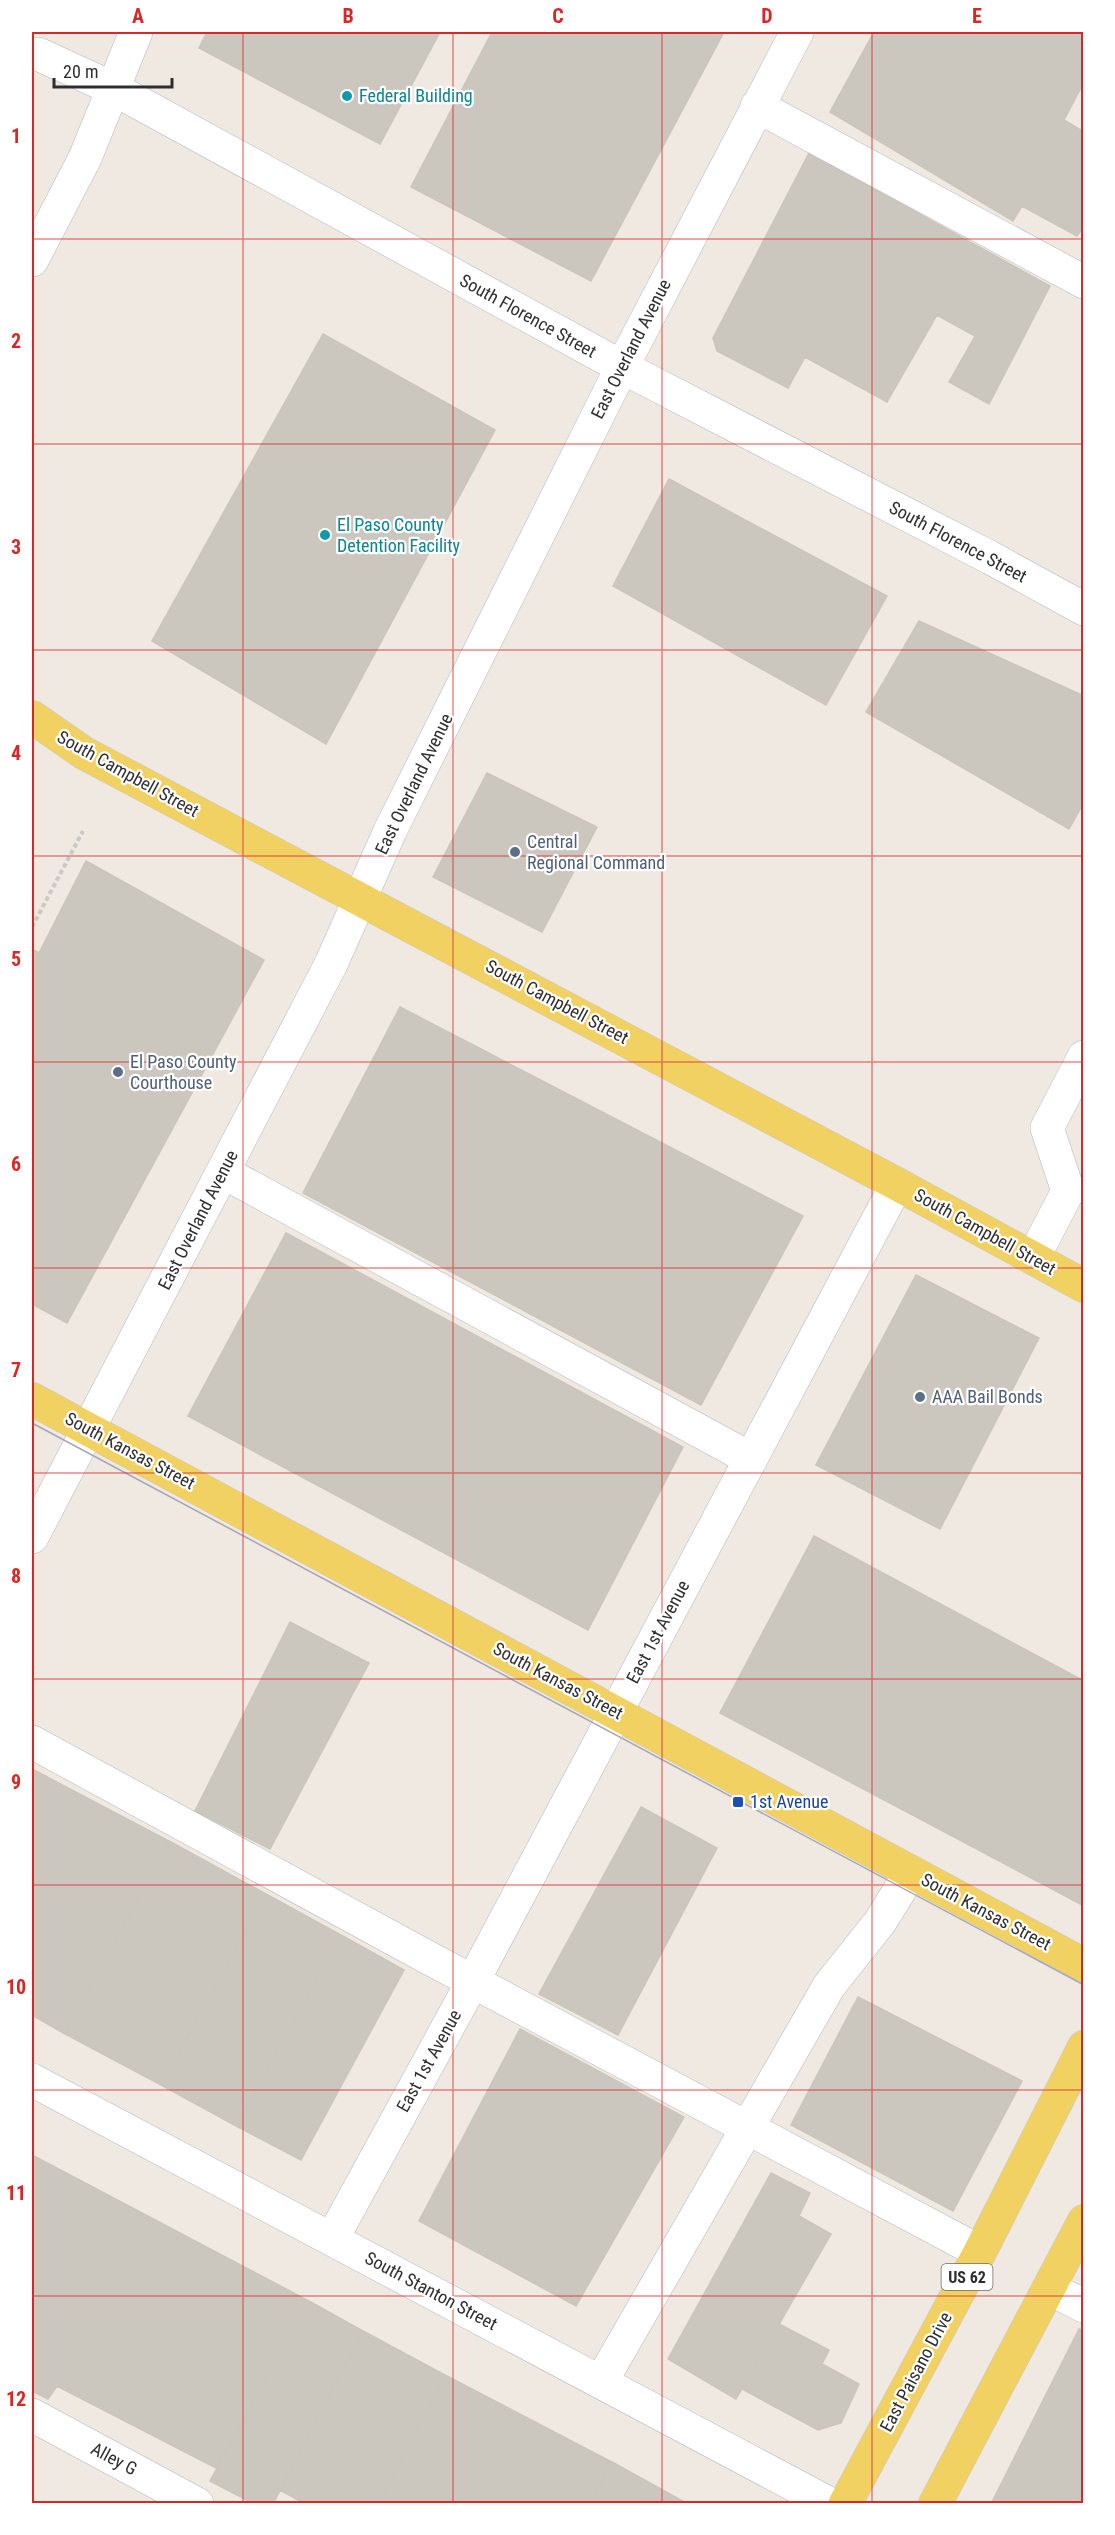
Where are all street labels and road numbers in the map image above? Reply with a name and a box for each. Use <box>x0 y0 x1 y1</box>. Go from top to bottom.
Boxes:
street label: South Florence Street <box>456 269 600 362</box>
street label: East Overland Avenue <box>586 275 675 422</box>
street label: South Florence Street <box>886 496 1031 587</box>
street label: East Overland Avenue <box>370 710 457 858</box>
street label: South Campbell Street <box>54 726 203 821</box>
street label: South Campbell Street <box>482 955 632 1048</box>
street label: East Overland Avenue <box>153 1146 242 1293</box>
street label: South Campbell Street <box>911 1184 1060 1279</box>
street label: South Kansas Street <box>62 1408 199 1494</box>
street label: East 1st Avenue <box>622 1577 693 1687</box>
street label: South Kansas Street <box>490 1638 627 1724</box>
street label: South Kansas Street <box>918 1869 1055 1955</box>
street label: East 1st Avenue <box>392 2006 465 2116</box>
street label: South Stanton Street <box>362 2247 501 2334</box>
road number: US 62 <box>942 2264 992 2290</box>
street label: East Paisano Drive <box>875 2308 956 2435</box>
street label: Alley G <box>88 2438 141 2479</box>

